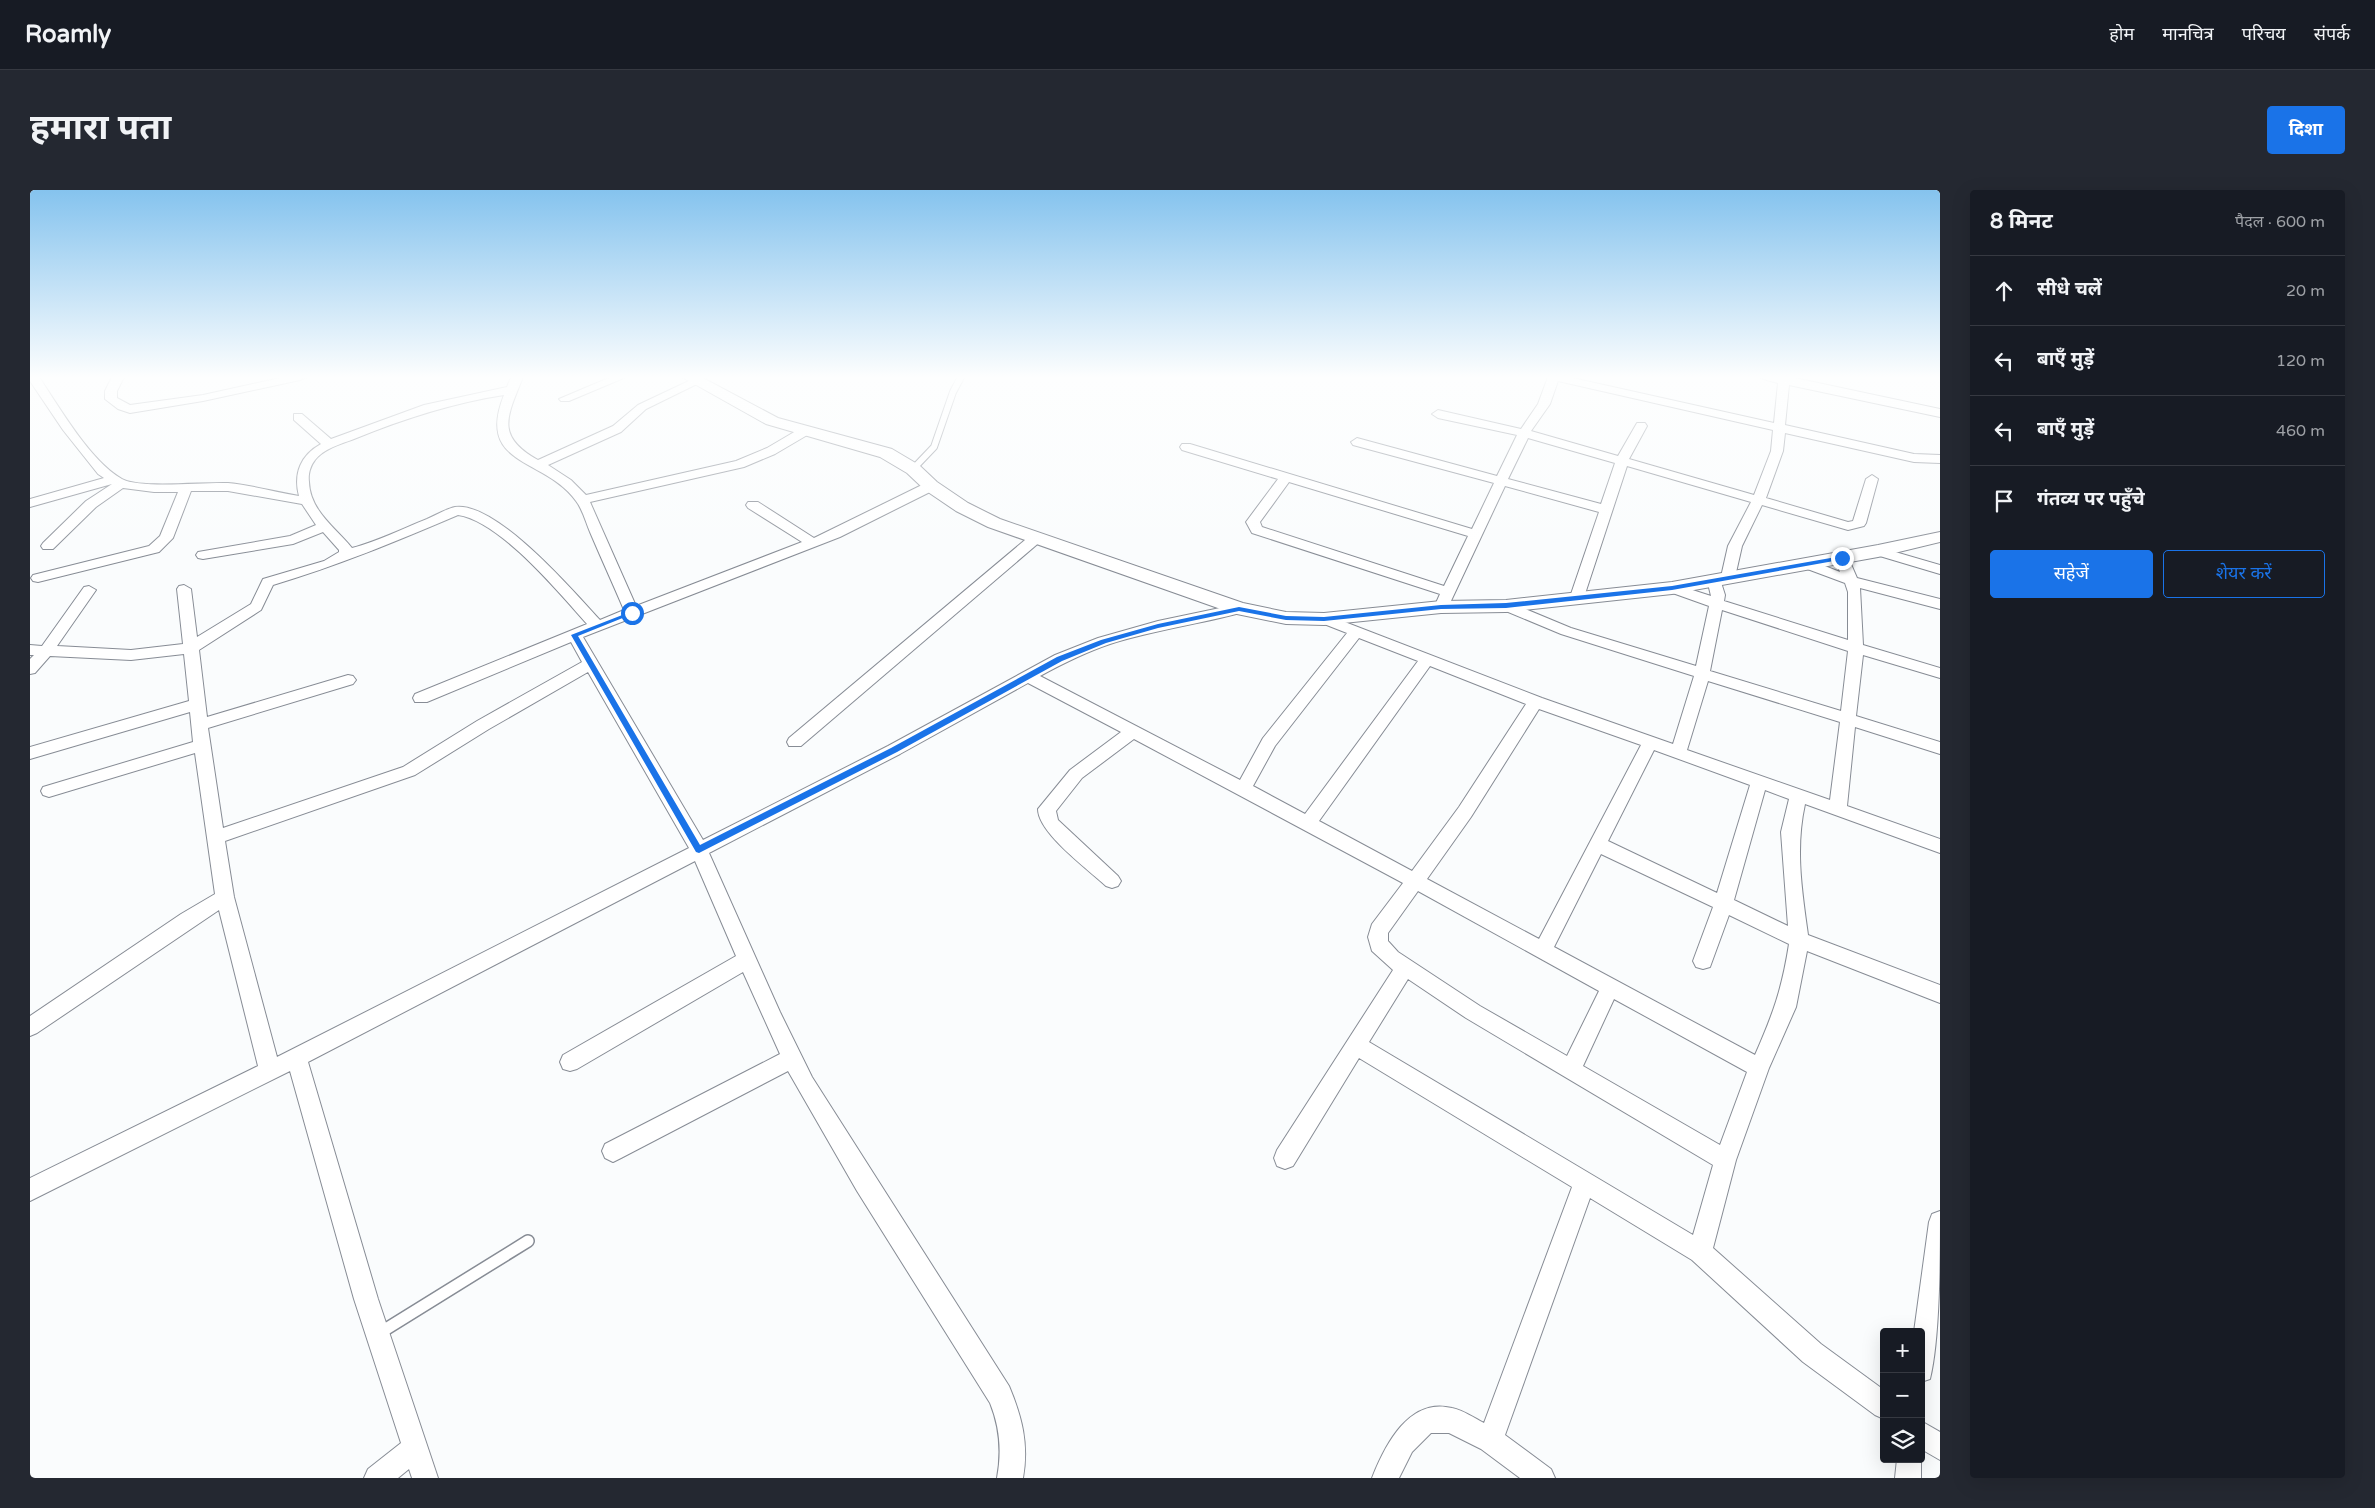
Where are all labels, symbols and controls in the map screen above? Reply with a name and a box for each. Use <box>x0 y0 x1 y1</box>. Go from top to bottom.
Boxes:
text: Roamly <box>25 20 111 49</box>
text: होम <box>2109 23 2134 45</box>
text: मानचित्र <box>2162 23 2214 45</box>
text: परिचय <box>2242 23 2286 45</box>
text: संपर्क <box>2314 23 2350 45</box>
button: दिशा <box>2267 106 2345 154</box>
text: हमारा पता <box>30 107 171 149</box>
text: 8 मिनट <box>1990 209 2053 234</box>
text: पैदल · 600 m <box>2235 212 2325 232</box>
icon: ahead <box>1990 277 2018 305</box>
text: सीधे चलें <box>2037 278 2102 300</box>
text: 20 m <box>2286 281 2325 301</box>
icon: left <box>1990 347 2018 375</box>
text: बाएँ मुड़ें <box>2037 348 2094 370</box>
text: 120 m <box>2276 351 2325 371</box>
icon: left <box>1990 417 2018 445</box>
text: बाएँ मुड़ें <box>2037 418 2094 440</box>
text: 460 m <box>2276 421 2325 441</box>
icon: arrive <box>1990 487 2018 515</box>
text: गंतव्य पर पहुँचे <box>2037 488 2145 510</box>
route end <box>1831 547 1854 570</box>
button: सहेजें <box>1990 550 2153 598</box>
button: शेयर करें <box>2163 550 2325 598</box>
route start <box>621 602 644 625</box>
map controls <box>1880 1328 1925 1463</box>
button: + <box>1880 1328 1925 1373</box>
button: − <box>1880 1373 1925 1418</box>
button: layers <box>1880 1418 1925 1463</box>

